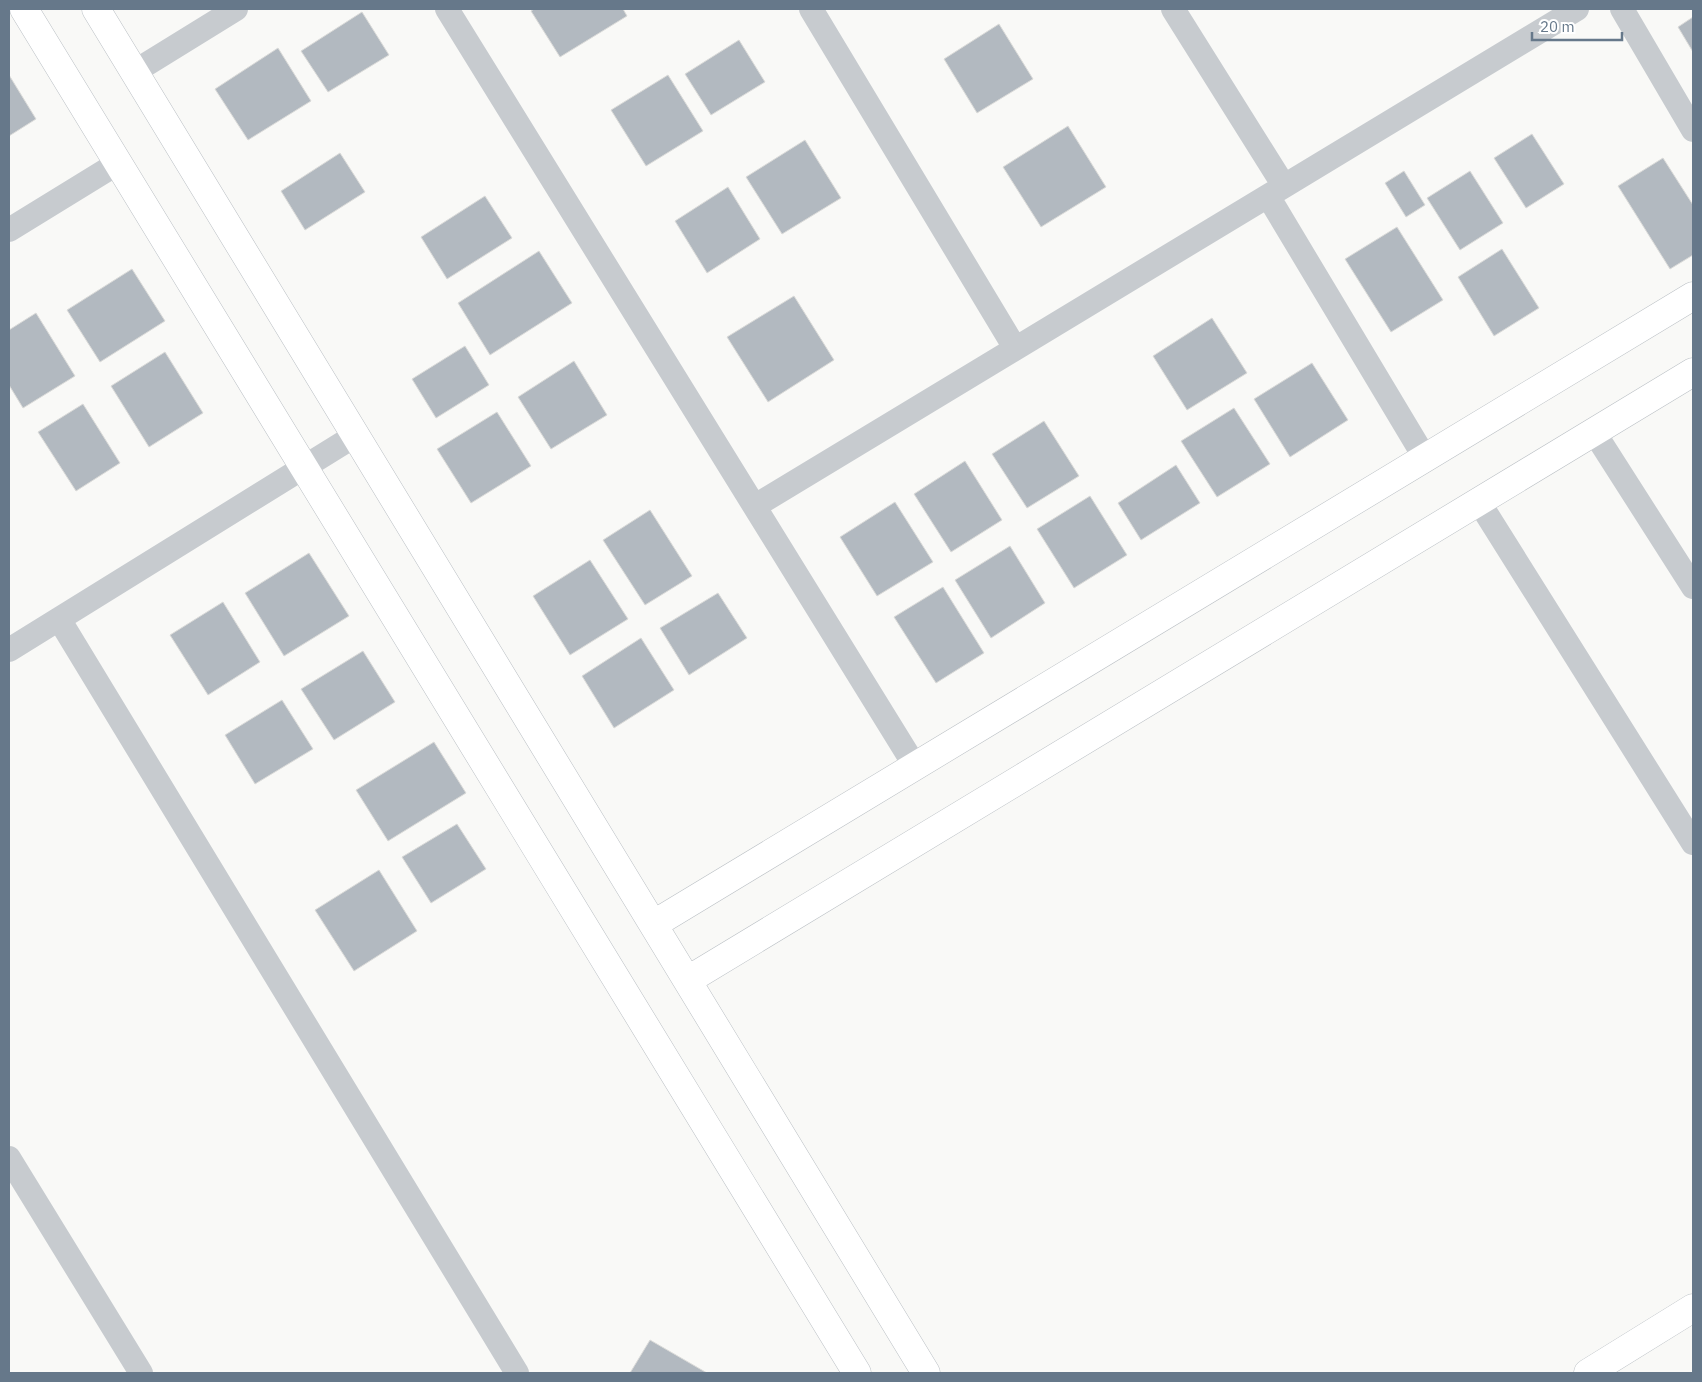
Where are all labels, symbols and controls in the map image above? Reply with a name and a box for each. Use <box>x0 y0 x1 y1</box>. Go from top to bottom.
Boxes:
scale bar <box>1532 10 1622 42</box>
text: 20 m <box>1540 17 1575 36</box>

